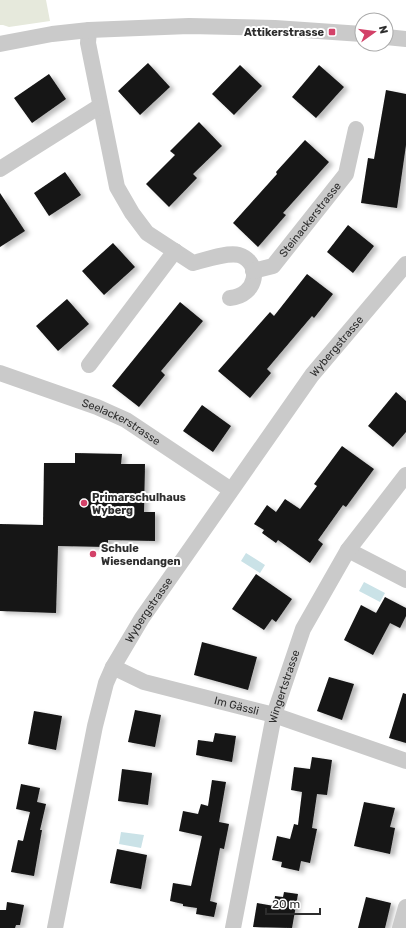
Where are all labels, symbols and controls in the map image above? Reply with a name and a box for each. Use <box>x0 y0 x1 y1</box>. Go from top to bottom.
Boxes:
north arrow <box>354 12 394 52</box>
text: N <box>376 24 391 35</box>
place label: Attikerstrasse <box>244 26 324 39</box>
marker: Attikerstrasse <box>327 27 337 37</box>
street label: Steinackerstrasse <box>277 180 344 260</box>
street label: Wybergstrasse <box>307 313 366 380</box>
street label: Seelackerstrasse <box>80 396 163 448</box>
place label: Primarschulhaus Wyberg <box>92 491 186 517</box>
marker: Primarschulhaus Wyberg <box>79 498 89 508</box>
place label: Schule Wiesendangen <box>101 542 181 568</box>
marker: Schule Wiesendangen <box>88 549 98 559</box>
street label: Wybergstrasse <box>123 575 175 645</box>
street label: Wingertstrasse <box>267 648 303 725</box>
street label: Im Gässli <box>213 694 260 718</box>
scale bar <box>266 890 320 916</box>
text: 20 m <box>272 897 300 911</box>

